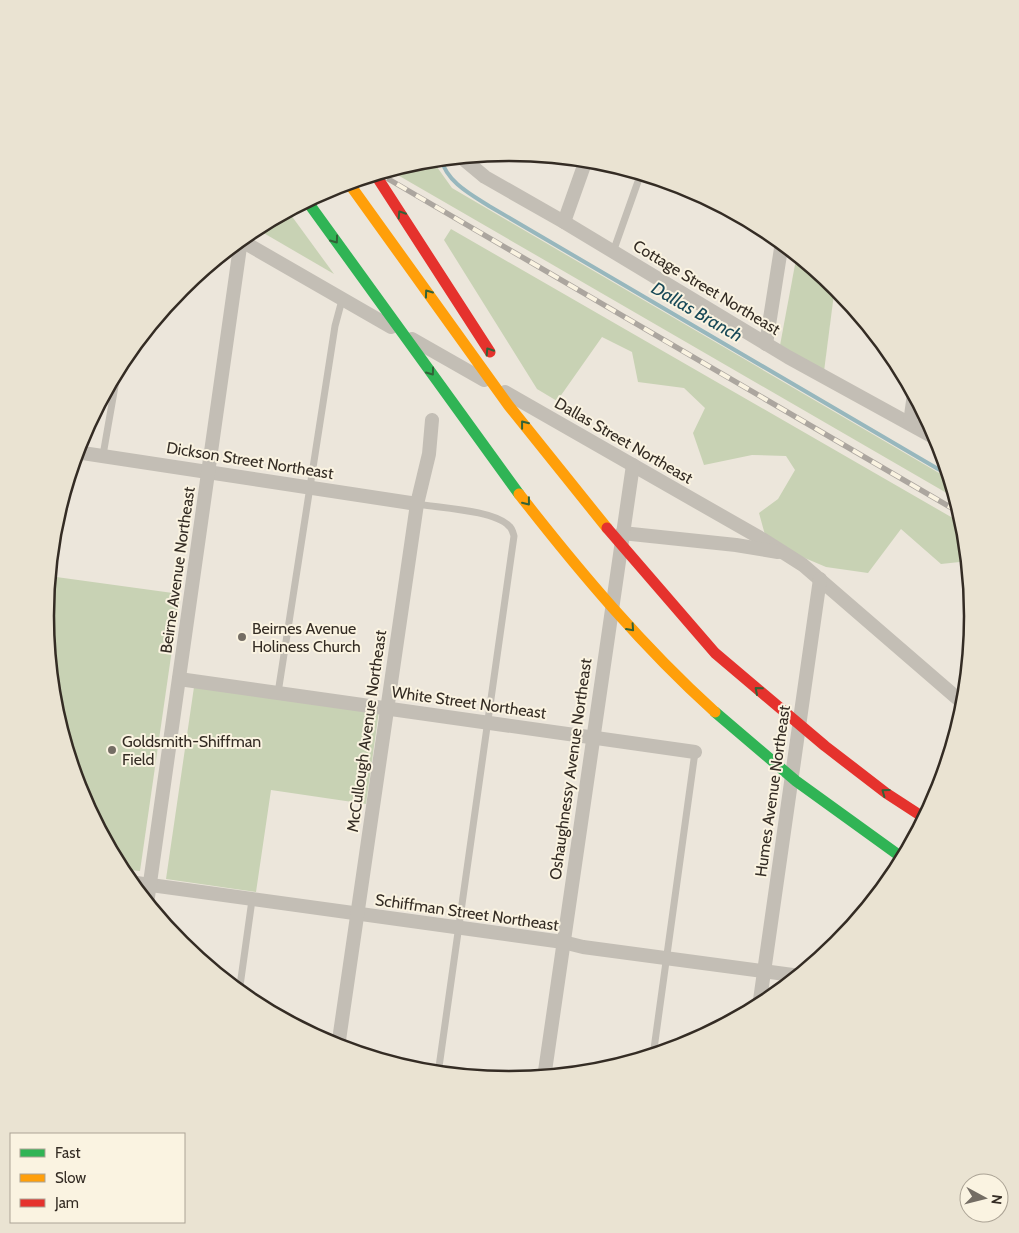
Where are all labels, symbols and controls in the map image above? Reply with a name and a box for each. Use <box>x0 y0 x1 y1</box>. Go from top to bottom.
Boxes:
one-way arrow <box>398 211 407 220</box>
one-way arrow <box>329 234 338 244</box>
street label: Cottage Street Northeast <box>630 236 784 339</box>
water label: Dallas Branch <box>648 277 746 347</box>
one-way arrow <box>425 289 434 299</box>
one-way arrow <box>486 347 495 356</box>
one-way arrow <box>425 366 434 376</box>
street label: Dallas Street Northeast <box>551 393 697 488</box>
one-way arrow <box>521 420 530 430</box>
street label: Dickson Street Northeast <box>165 438 335 483</box>
street label: Beirne Avenue Northeast <box>156 485 199 655</box>
one-way arrow <box>522 496 530 505</box>
place label: Beirnes Avenue Holiness Church <box>252 619 361 656</box>
one-way arrow <box>625 622 634 631</box>
street label: McCullough Avenue Northeast <box>343 628 390 833</box>
marker: Beirnes Avenue Holiness Church <box>236 631 248 643</box>
street label: Oshaughnessy Avenue Northeast <box>546 657 596 881</box>
street label: White Street Northeast <box>390 682 548 723</box>
one-way arrow <box>755 687 764 696</box>
street label: Humes Avenue Northeast <box>751 703 794 878</box>
place label: Goldsmith-Shiffman Field <box>122 732 261 769</box>
marker: Goldsmith-Shiffman Field <box>106 744 118 756</box>
one-way arrow <box>881 789 891 798</box>
street label: Schiffman Street Northeast <box>374 890 560 935</box>
legend <box>10 1133 185 1223</box>
text: Fast <box>55 1144 80 1162</box>
text: Slow <box>55 1169 86 1187</box>
north arrow <box>959 1173 1009 1223</box>
text: Jam <box>54 1194 79 1212</box>
text: N <box>987 1194 1006 1206</box>

